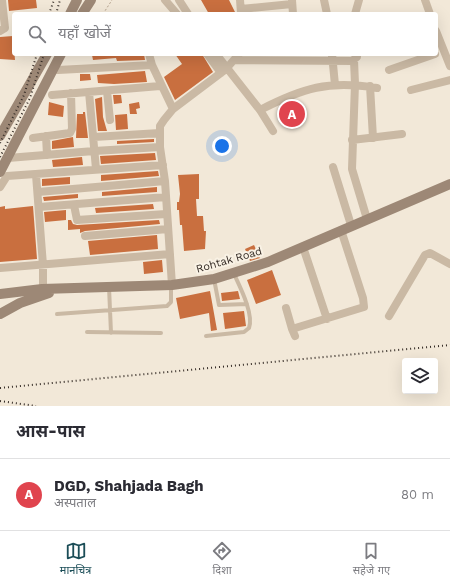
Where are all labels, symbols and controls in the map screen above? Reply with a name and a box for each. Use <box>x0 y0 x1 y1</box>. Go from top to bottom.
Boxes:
search box <box>12 12 438 56</box>
icon: search <box>26 23 48 45</box>
text: यहाँ खोजें <box>58 24 111 42</box>
pin: A <box>279 99 305 129</box>
your location <box>212 136 232 156</box>
street label: Rohtak Road <box>195 244 263 276</box>
map controls <box>402 358 438 394</box>
button: layers <box>402 358 438 394</box>
text: आस-पास <box>16 421 85 441</box>
text: DGD, Shahjada Bagh <box>54 477 204 495</box>
text: A <box>25 487 33 502</box>
text: 80 m <box>401 487 434 502</box>
text: अस्पताल <box>54 495 96 510</box>
tab: मानचित्र <box>60 540 91 578</box>
tab: दिशा <box>211 540 233 578</box>
tab: सहेजे गए <box>353 540 390 578</box>

